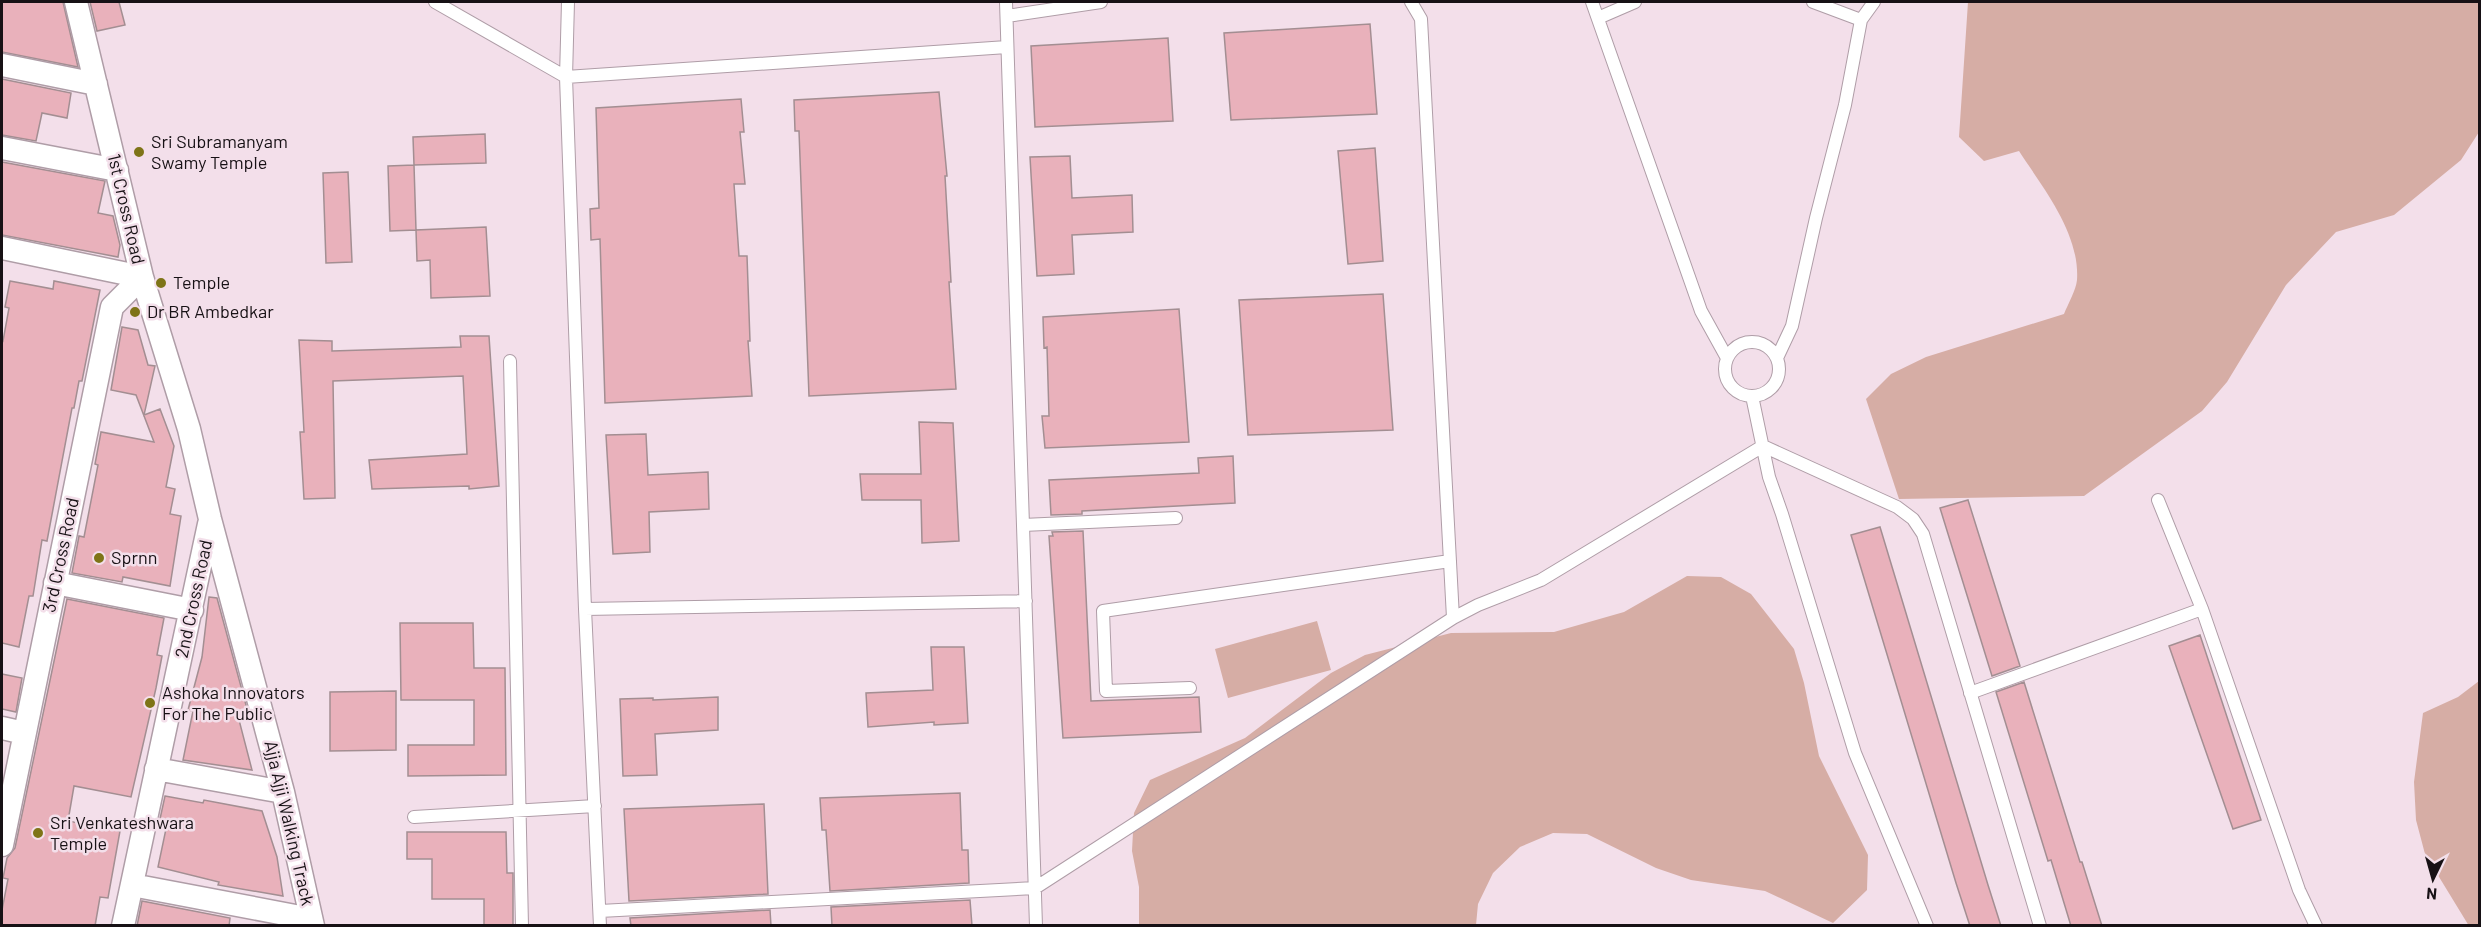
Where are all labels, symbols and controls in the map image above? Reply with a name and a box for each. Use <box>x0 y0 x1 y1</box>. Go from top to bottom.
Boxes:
place label: Sri Subramanyam Swamy Temple <box>151 130 288 173</box>
marker: Sri Subramanyam Swamy Temple <box>132 145 146 159</box>
street label: 1st Cross Road <box>104 151 150 266</box>
place label: Temple <box>173 271 230 293</box>
marker: Temple <box>154 276 168 290</box>
place label: Dr BR Ambedkar <box>147 300 274 322</box>
marker: Dr BR Ambedkar <box>128 305 142 319</box>
street label: 3rd Cross Road <box>37 495 83 614</box>
street label: 2nd Cross Road <box>170 538 216 660</box>
place label: Sprnn <box>111 546 157 568</box>
marker: Sprnn <box>92 551 106 565</box>
place label: Ashoka Innovators For The Public <box>162 681 305 724</box>
marker: Ashoka Innovators For The Public <box>143 696 157 710</box>
street label: Ajja Ajji Walking Track <box>260 738 320 907</box>
place label: Sri Venkateshwara Temple <box>50 811 194 854</box>
marker: Sri Venkateshwara Temple <box>31 826 45 840</box>
north arrow <box>2403 849 2463 909</box>
text: N <box>2426 885 2438 904</box>

